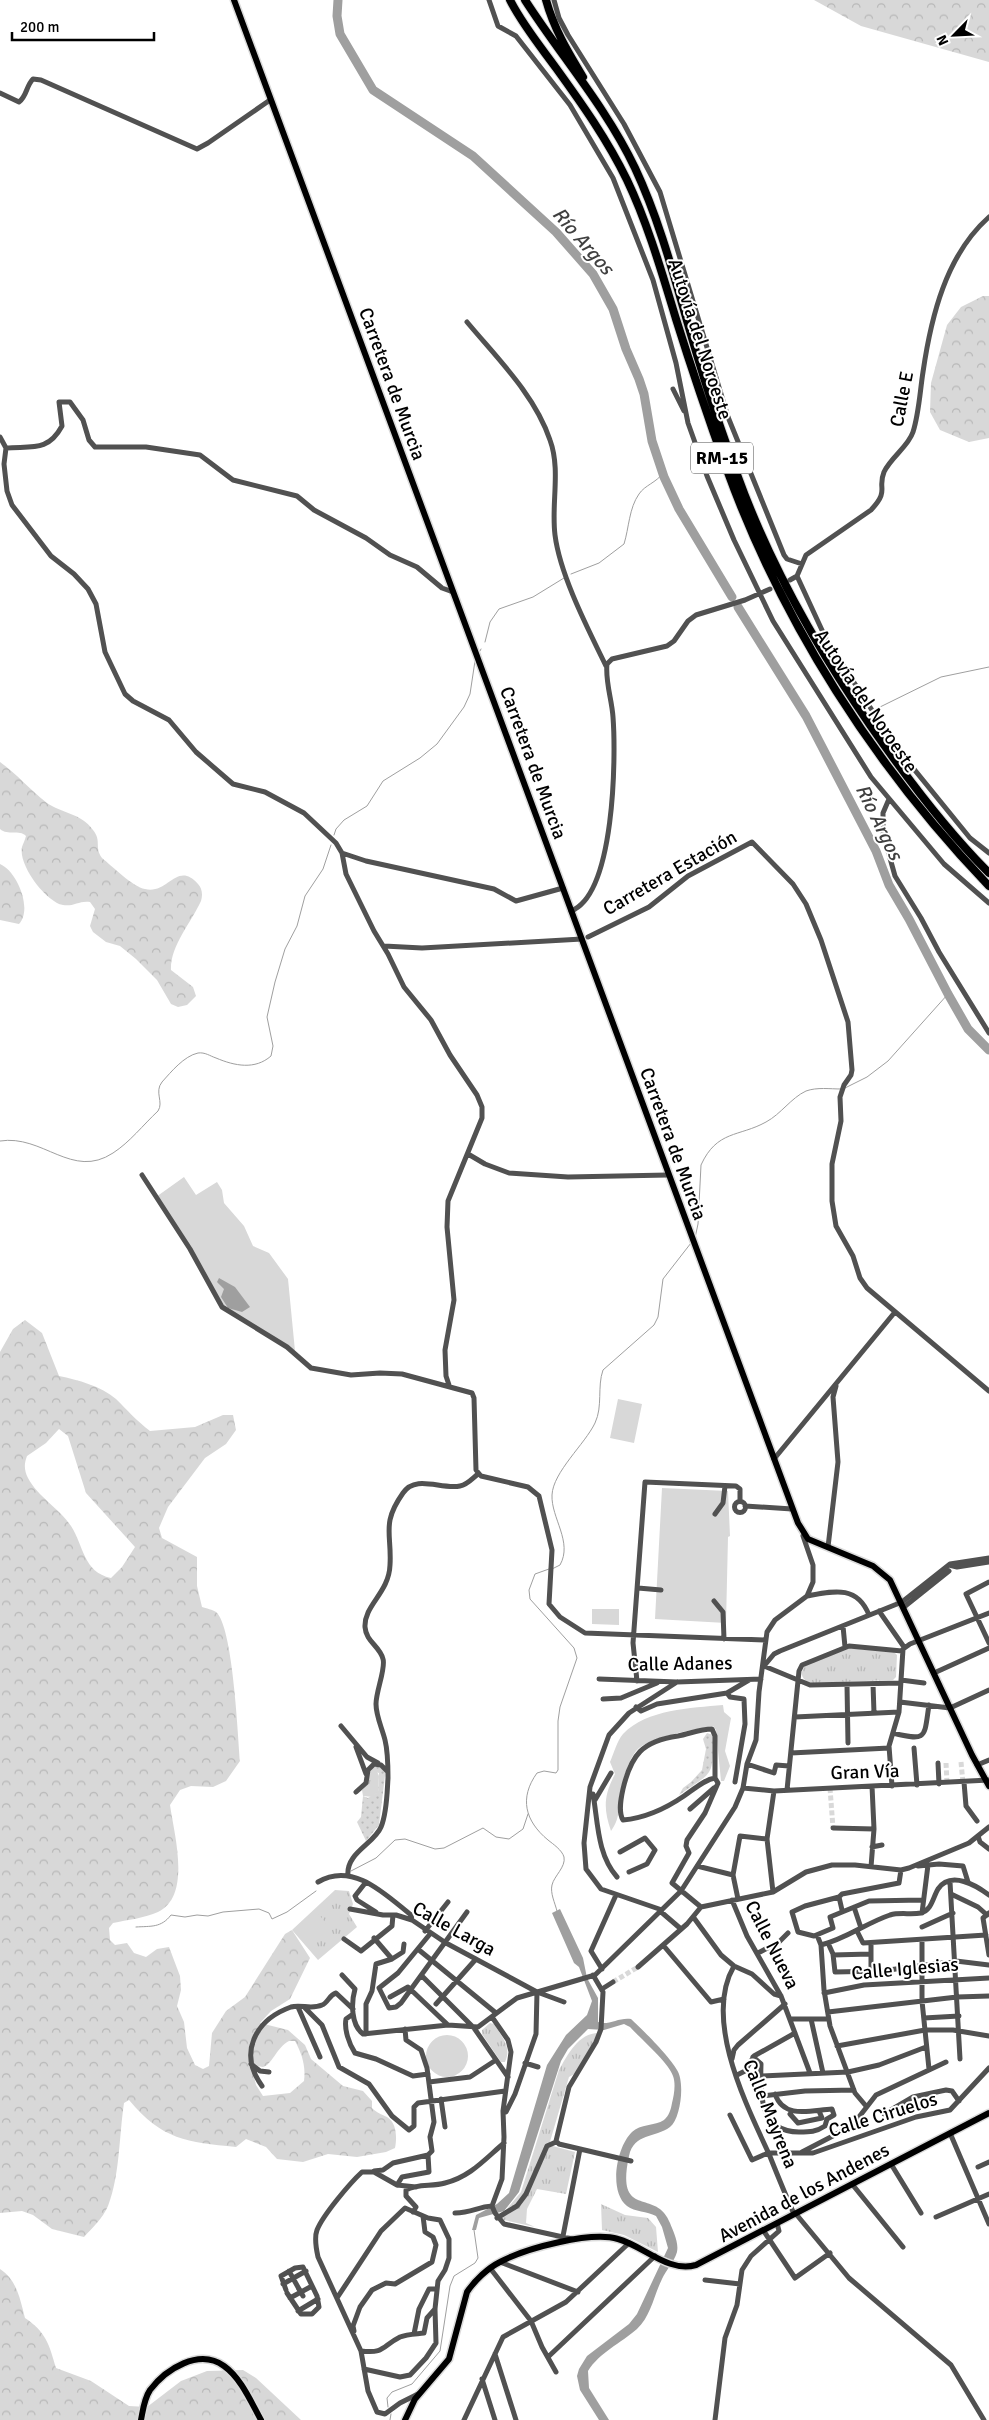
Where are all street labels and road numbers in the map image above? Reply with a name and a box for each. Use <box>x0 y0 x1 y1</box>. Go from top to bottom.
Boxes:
street label: Autovía del Noroeste <box>663 255 737 423</box>
street label: Carretera de Murcia <box>353 304 431 464</box>
street label: Calle E <box>885 369 919 429</box>
road number: RM-15 <box>691 442 753 473</box>
street label: Autovía del Noroeste <box>809 625 923 777</box>
street label: Carretera de Murcia <box>494 683 572 843</box>
street label: Carretera Estación <box>599 825 741 921</box>
street label: Carretera de Murcia <box>634 1064 712 1224</box>
street label: Calle Adanes <box>627 1651 733 1677</box>
street label: Gran Vía <box>830 1759 900 1785</box>
street label: Calle Larga <box>408 1896 500 1962</box>
street label: Calle Nueva <box>739 1897 805 1993</box>
street label: Calle Iglesias <box>850 1952 960 1986</box>
street label: Calle Mayrena <box>737 2056 803 2172</box>
street label: Calle Ciruelos <box>826 2087 940 2143</box>
street label: Avenida de los Andenes <box>715 2138 893 2248</box>

